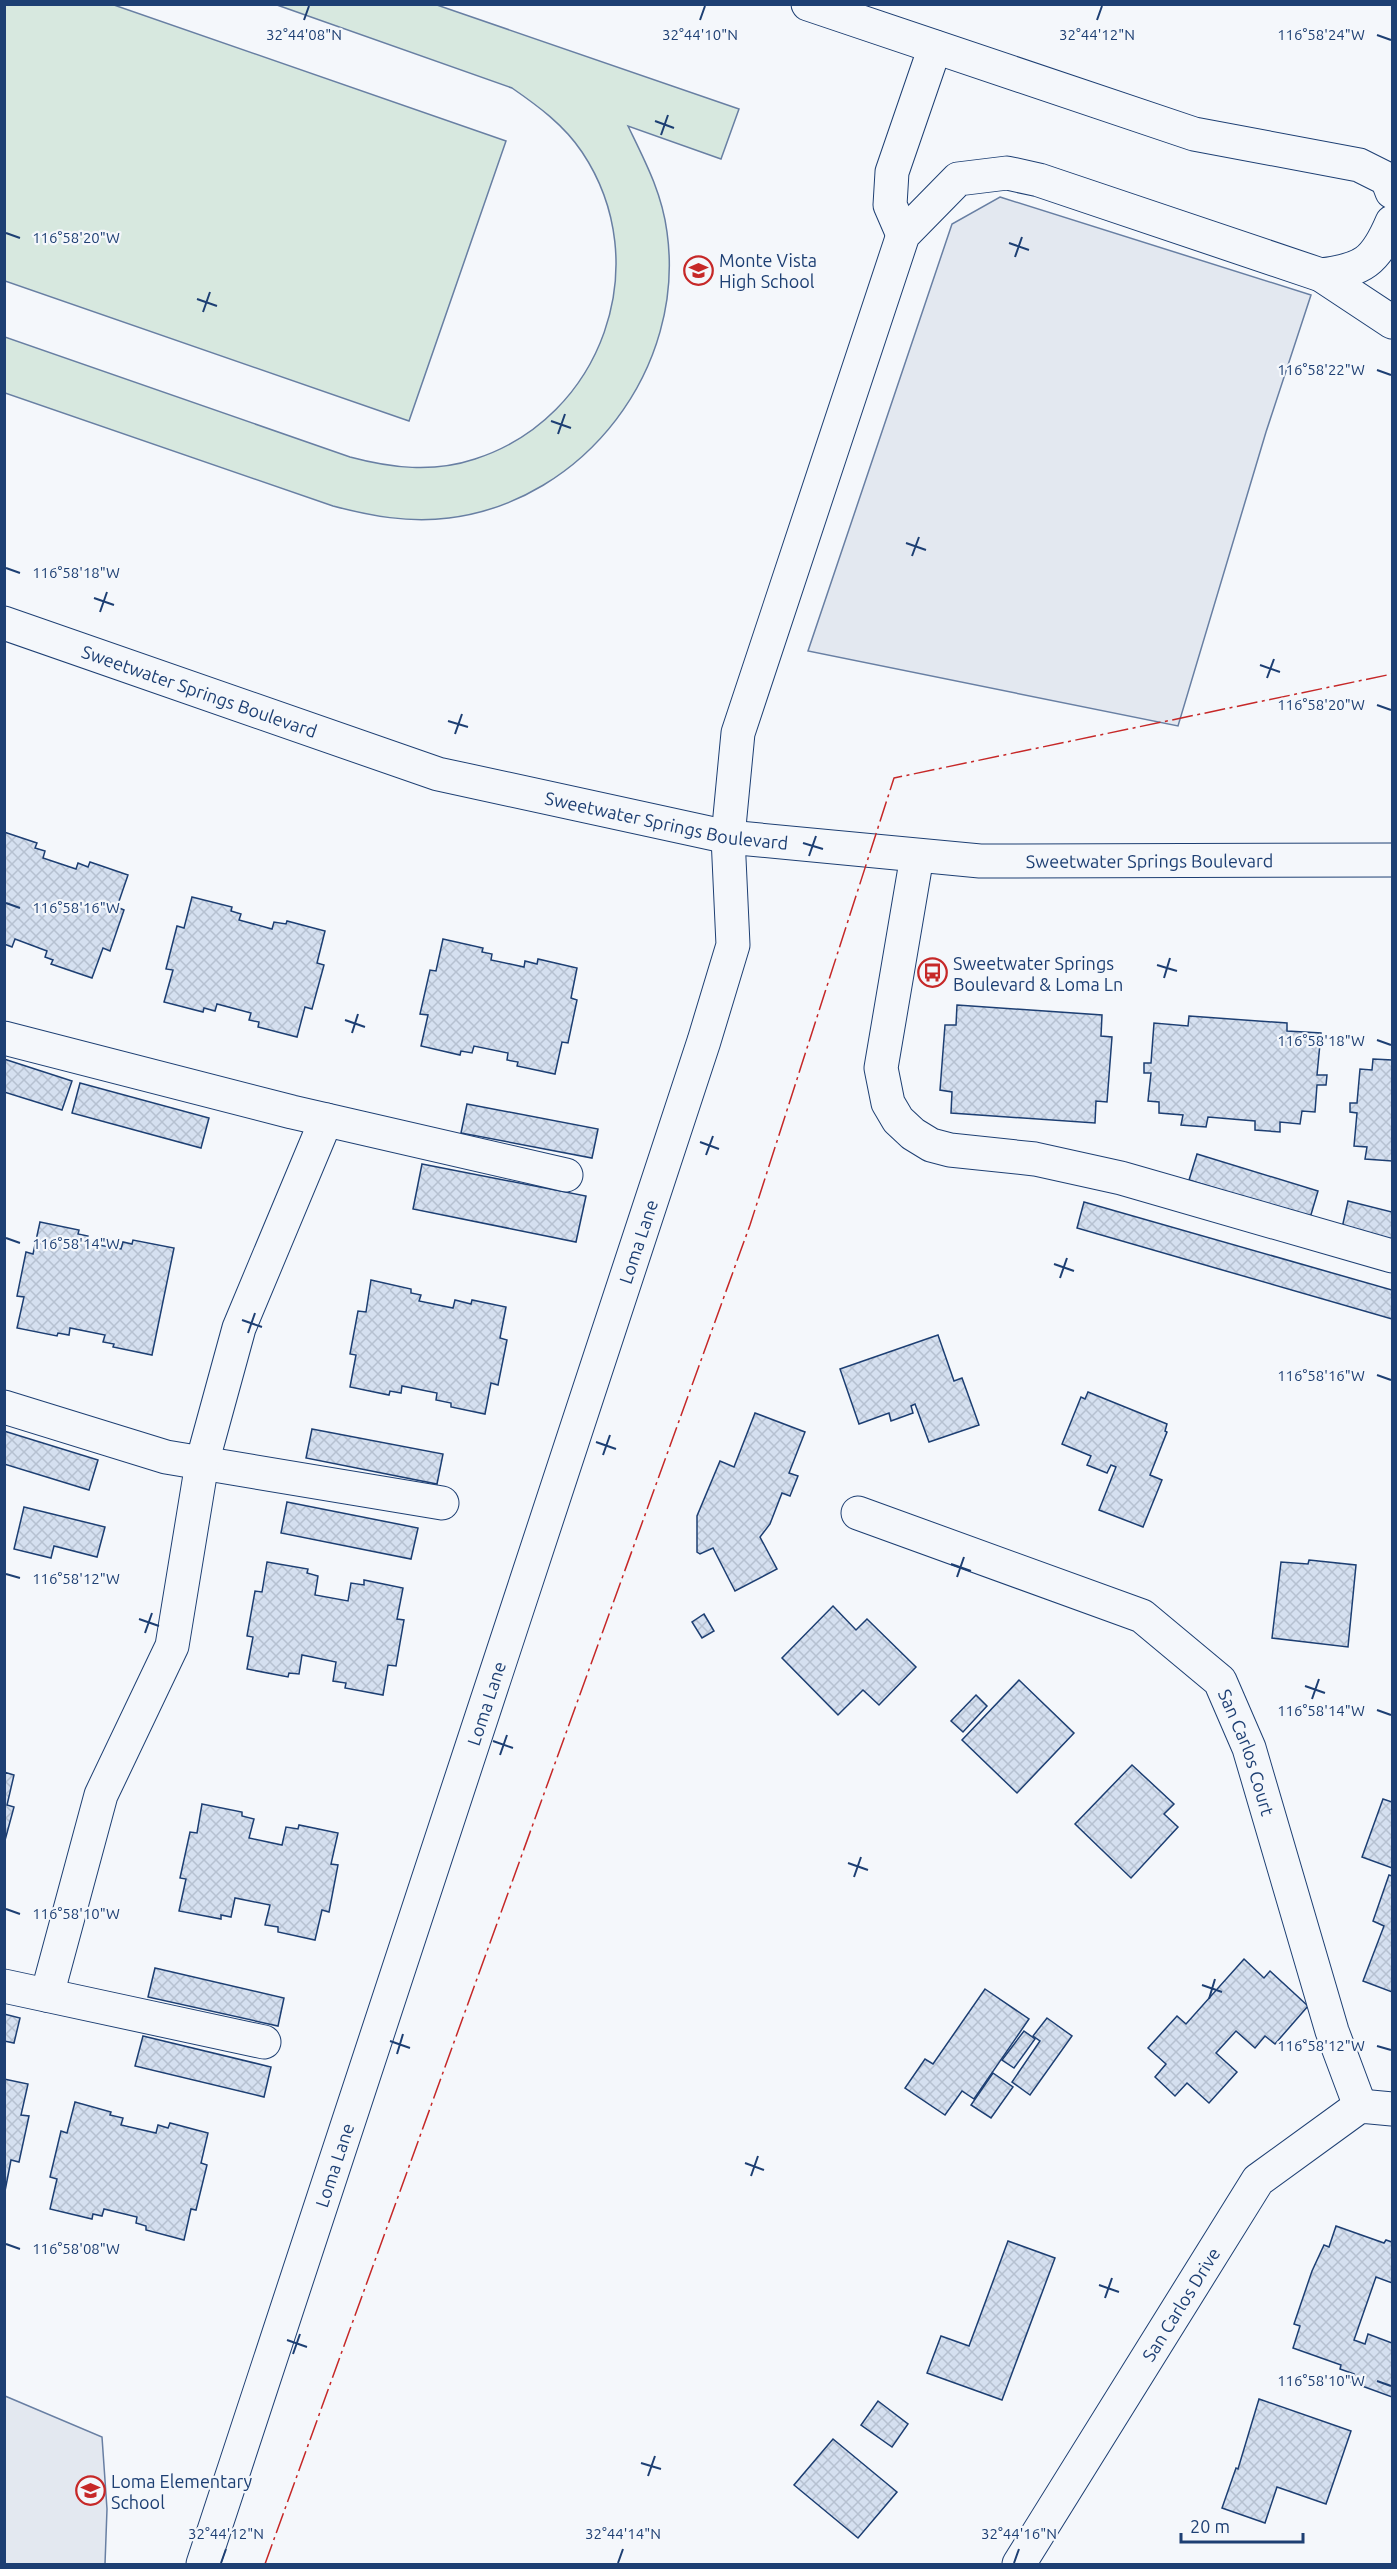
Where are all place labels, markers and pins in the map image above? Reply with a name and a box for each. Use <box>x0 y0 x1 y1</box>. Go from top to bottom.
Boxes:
place label: Monte Vista High School <box>719 250 817 291</box>
school or university icon: Monte Vista High School <box>682 254 714 286</box>
place label: Sweetwater Springs Boulevard & Loma Ln <box>953 953 1123 994</box>
bus stop icon: Sweetwater Springs Boulevard & Loma Ln <box>916 957 948 989</box>
place label: Loma Elementary School <box>111 2471 253 2512</box>
school or university icon: Loma Elementary School <box>74 2475 106 2507</box>

